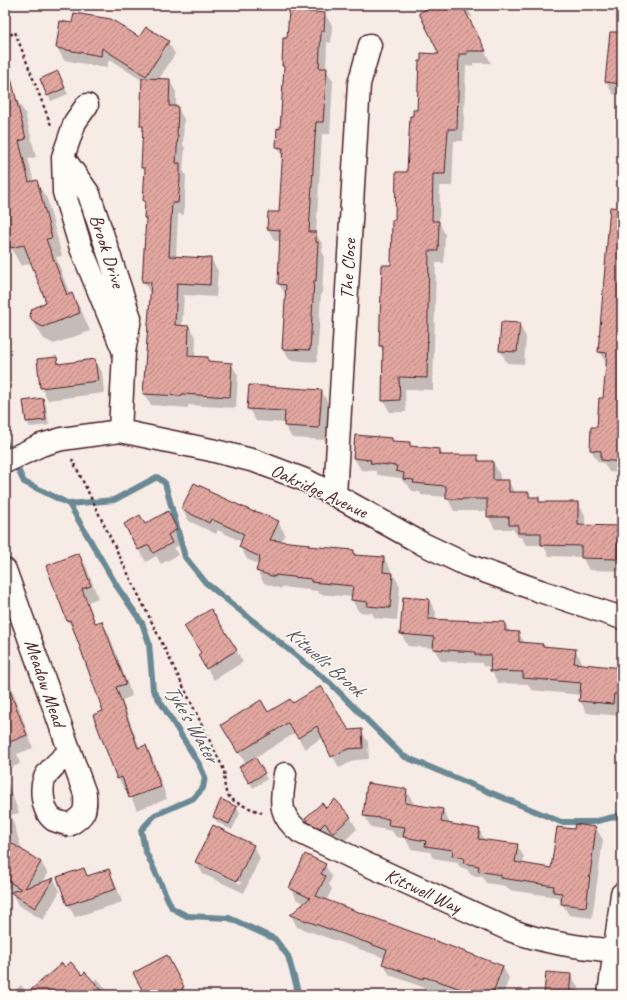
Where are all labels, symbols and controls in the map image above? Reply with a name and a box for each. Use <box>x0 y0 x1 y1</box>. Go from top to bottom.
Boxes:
street label: Brook Drive <box>84 211 131 292</box>
street label: The Close <box>334 236 362 300</box>
street label: Oakridge Avenue <box>267 458 373 525</box>
water label: Kitwells Brook <box>281 620 372 704</box>
street label: Meadow Mead <box>19 636 72 732</box>
water label: Tyke's Water <box>160 679 226 770</box>
street label: Kitswell Way <box>381 863 466 920</box>

